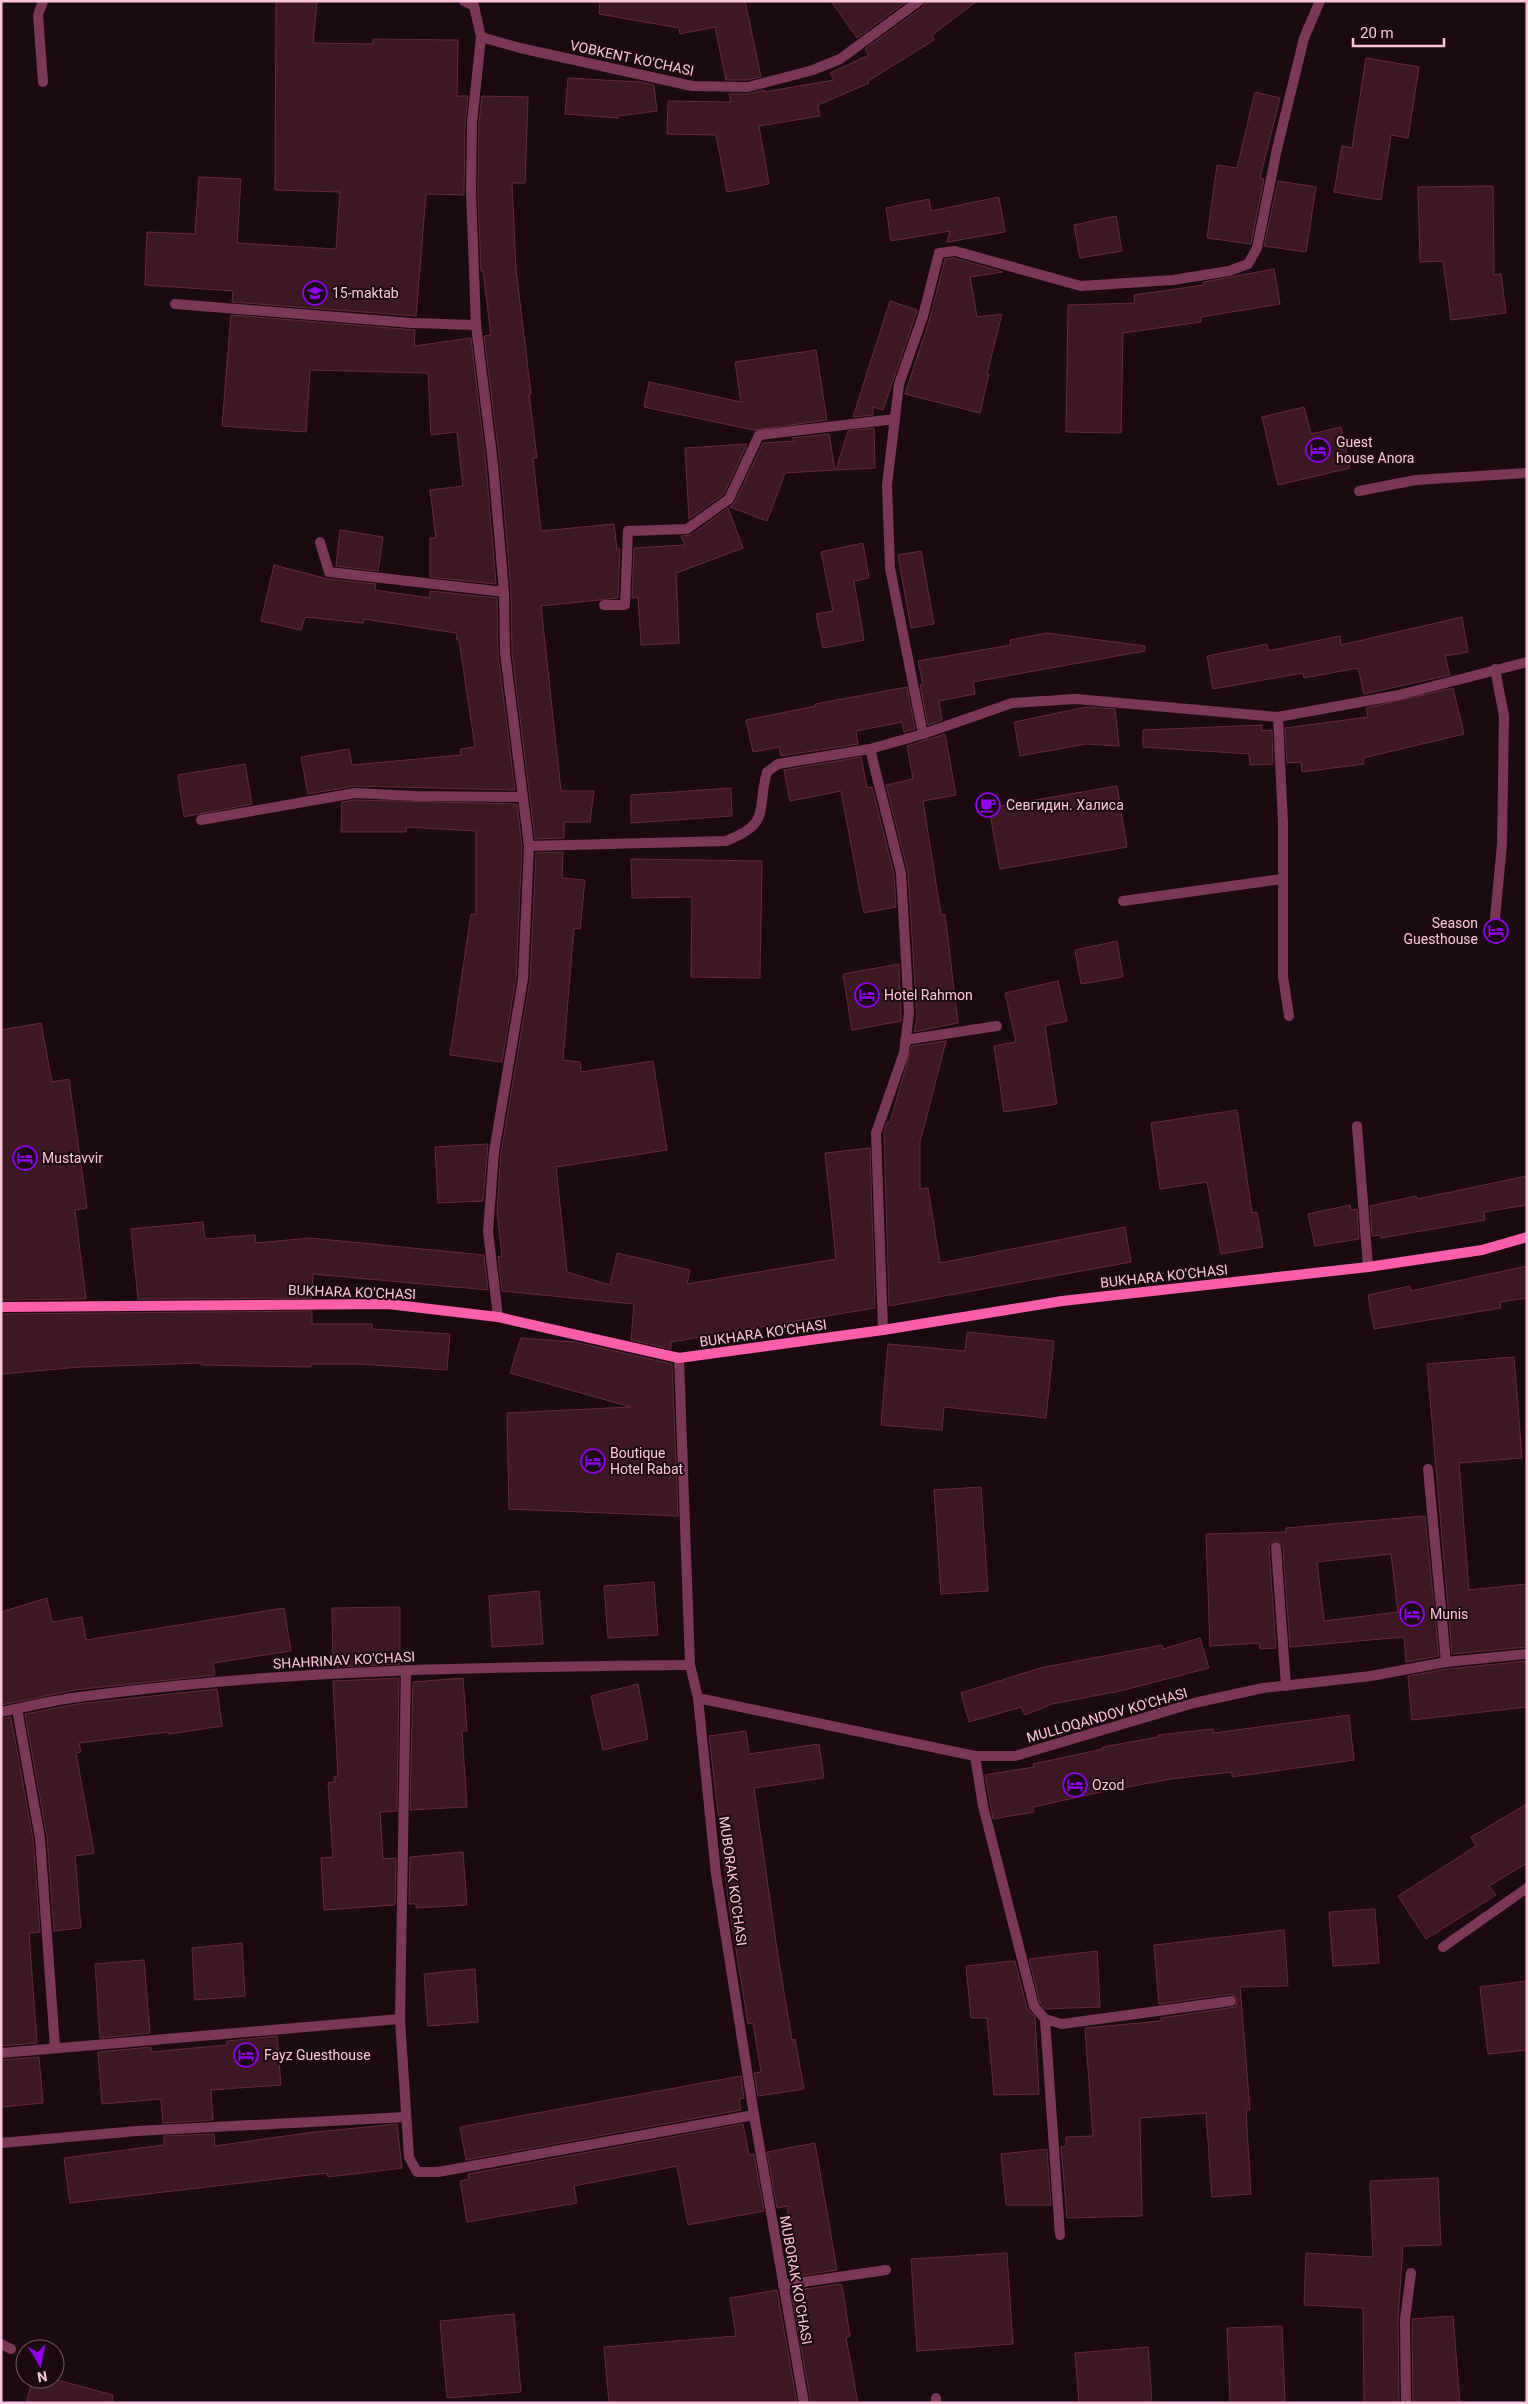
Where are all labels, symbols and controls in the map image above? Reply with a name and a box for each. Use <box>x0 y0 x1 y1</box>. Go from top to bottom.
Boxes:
scale bar <box>1353 15 1444 47</box>
text: 20 m <box>1360 24 1394 42</box>
street label: VOBKENT KO'CHASI <box>569 37 695 79</box>
school or university icon: 15-maktab <box>302 280 328 306</box>
place label: 15-maktab <box>332 285 399 301</box>
place label: Guest house Anora <box>1336 434 1414 466</box>
hotel icon: Guest house Anora <box>1305 437 1331 463</box>
cafe icon: Севгидин. Халиса <box>975 792 1001 818</box>
place label: Севгидин. Халиса <box>1006 797 1124 813</box>
place label: Season Guesthouse <box>1403 915 1478 947</box>
hotel icon: Season Guesthouse <box>1483 918 1509 944</box>
hotel icon: Hotel Rahmon <box>854 982 880 1008</box>
place label: Hotel Rahmon <box>884 987 973 1003</box>
hotel icon: Mustavvir <box>12 1145 38 1171</box>
place label: Mustavvir <box>42 1150 103 1166</box>
street label: BUKHARA KO'CHASI <box>1099 1261 1229 1291</box>
street label: BUKHARA KO'CHASI <box>288 1282 416 1302</box>
street label: BUKHARA KO'CHASI <box>698 1316 828 1350</box>
place label: Boutique Hotel Rabat <box>610 1445 684 1477</box>
hotel icon: Boutique Hotel Rabat <box>580 1448 606 1474</box>
hotel icon: Munis <box>1399 1601 1425 1627</box>
place label: Munis <box>1430 1606 1468 1622</box>
street label: SHAHRINAV KO'CHASI <box>273 1648 415 1672</box>
street label: MULLOQANDOV KO'CHASI <box>1025 1684 1189 1746</box>
hotel icon: Ozod <box>1062 1772 1088 1798</box>
place label: Ozod <box>1092 1777 1124 1793</box>
street label: MUBORAK KO'CHASI <box>716 1815 750 1947</box>
hotel icon: Fayz Guesthouse <box>233 2042 259 2068</box>
place label: Fayz Guesthouse <box>264 2047 371 2063</box>
street label: MUBORAK KO'CHASI <box>777 2214 815 2346</box>
north arrow <box>15 2339 65 2389</box>
text: N <box>36 2368 49 2386</box>

